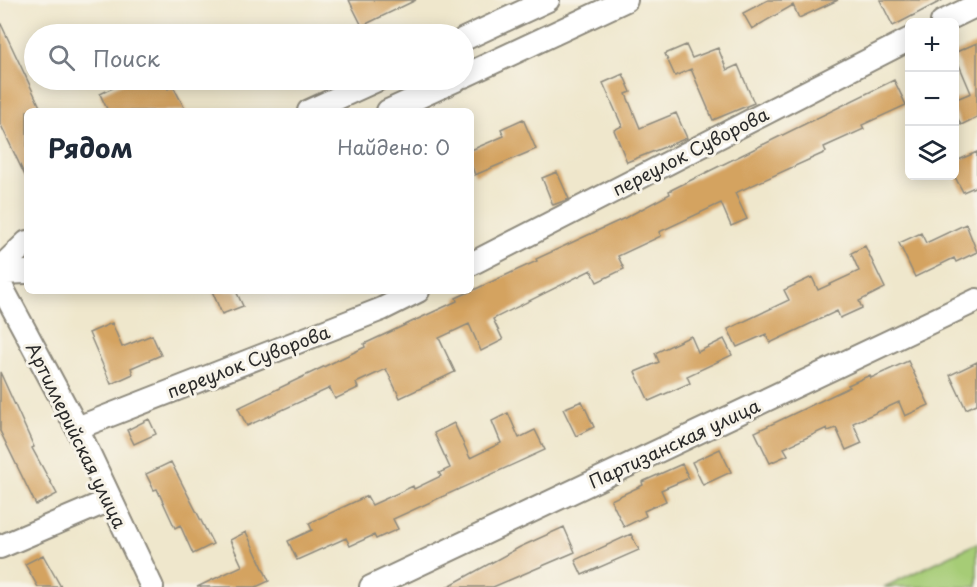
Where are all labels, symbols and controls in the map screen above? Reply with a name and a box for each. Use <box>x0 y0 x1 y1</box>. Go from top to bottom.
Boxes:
map controls <box>905 18 959 180</box>
button: + <box>905 18 959 72</box>
search box <box>24 24 474 90</box>
icon: search <box>45 41 78 74</box>
text: Поиск <box>93 41 160 74</box>
button: − <box>905 72 959 126</box>
street label: переулок Суворова <box>607 100 774 202</box>
button: layers <box>905 126 959 180</box>
text: Рядом <box>48 128 133 167</box>
text: Найдено: 0 <box>337 132 450 162</box>
street label: переулок Суворова <box>163 317 334 404</box>
street label: Артиллерийская улица <box>20 338 134 533</box>
street label: Партизанская улица <box>584 391 765 495</box>

